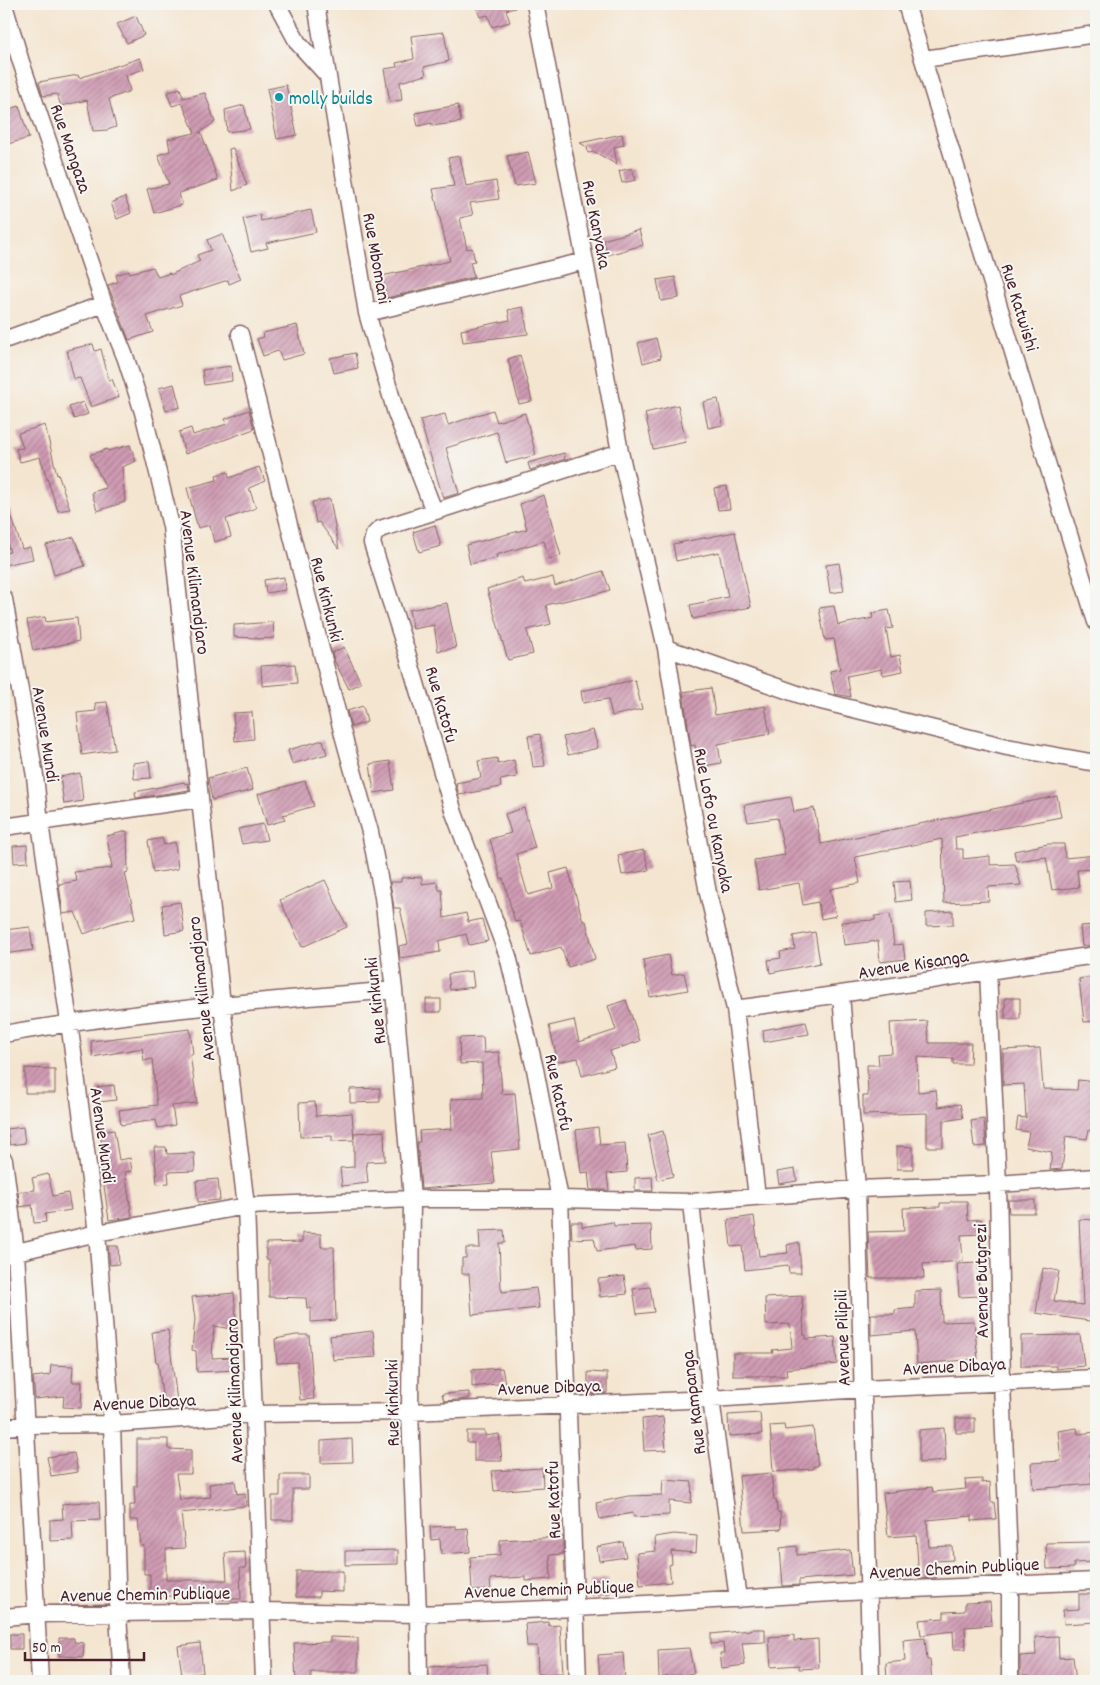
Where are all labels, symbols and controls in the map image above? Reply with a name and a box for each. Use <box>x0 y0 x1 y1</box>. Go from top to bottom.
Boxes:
place label: molly builds <box>289 87 373 114</box>
marker: molly builds <box>273 91 285 103</box>
street label: Rue Mangaza <box>41 101 97 198</box>
street label: Rue Kanyaka <box>573 178 617 272</box>
street label: Rue Mbomani <box>353 211 396 307</box>
street label: Rue Katwishi <box>991 261 1044 356</box>
street label: Avenue Kilimandjaro <box>170 509 215 656</box>
street label: Rue Kinkunki <box>301 554 348 646</box>
street label: Rue Katofu <box>416 664 463 746</box>
street label: Avenue Mundi <box>23 685 65 785</box>
street label: Rue Lofo ou Kanyaka <box>684 746 739 896</box>
street label: Avenue Kilimandjaro <box>182 915 225 1062</box>
street label: Avenue Kisanga <box>856 944 972 989</box>
street label: Rue Kinkunki <box>359 955 395 1045</box>
street label: Rue Katofu <box>535 1052 578 1134</box>
street label: Avenue Mundi <box>80 1086 121 1186</box>
street label: Avenue Butgrezi <box>969 1223 998 1339</box>
street label: Avenue Pilipili <box>829 1289 860 1387</box>
street label: Avenue Kilimandjaro <box>220 1318 253 1464</box>
street label: Rue Kampanga <box>676 1348 715 1456</box>
street label: Avenue Dibaya <box>902 1352 1008 1385</box>
street label: Rue Kinkunki <box>380 1359 409 1447</box>
street label: Avenue Dibaya <box>497 1374 602 1405</box>
street label: Avenue Dibaya <box>92 1388 198 1421</box>
street label: Rue Katofu <box>541 1460 570 1539</box>
street label: Avenue Chemin Publique <box>868 1553 1040 1588</box>
street label: Avenue Chemin Publique <box>463 1575 635 1608</box>
street label: Avenue Chemin Publique <box>60 1582 231 1611</box>
scale bar <box>25 1630 144 1662</box>
text: 50 m <box>32 1638 61 1660</box>

